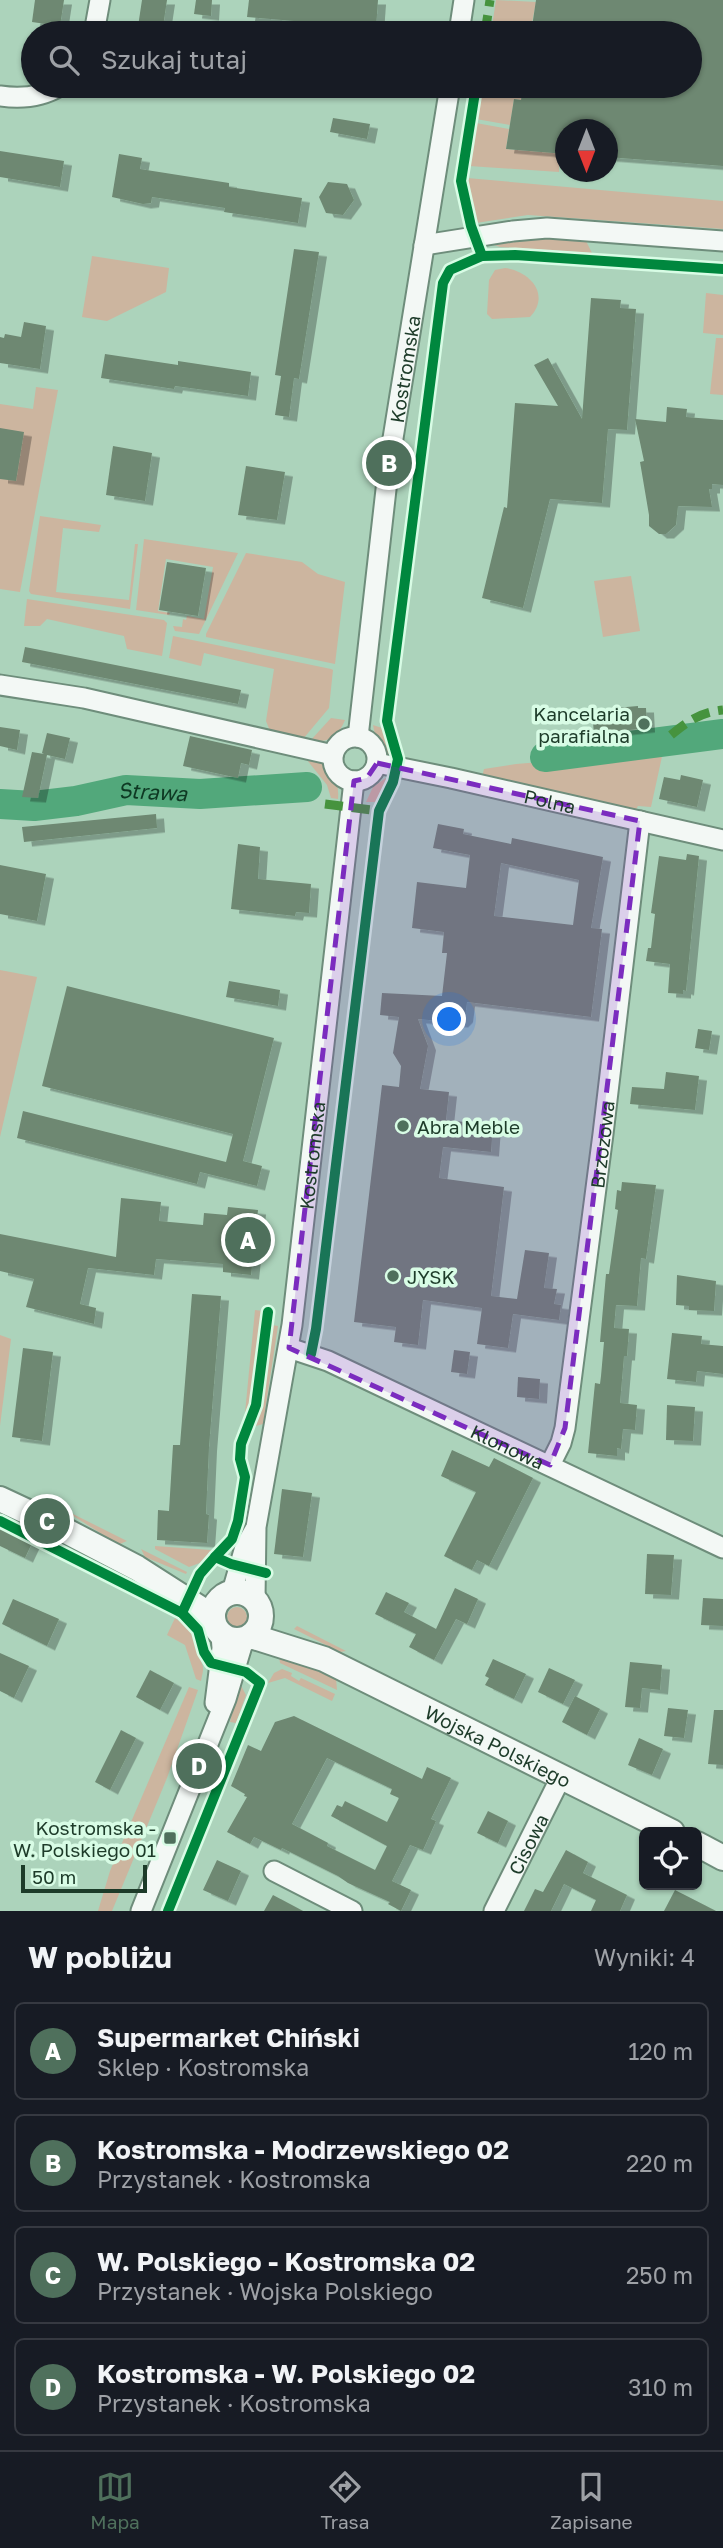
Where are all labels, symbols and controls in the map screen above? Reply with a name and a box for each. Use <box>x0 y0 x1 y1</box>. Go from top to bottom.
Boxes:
search box <box>21 21 702 98</box>
icon: search <box>45 41 83 79</box>
text: Szukaj tutaj <box>101 44 247 75</box>
north arrow <box>555 119 618 182</box>
street label: Kostromska <box>384 313 424 424</box>
pin: B <box>366 437 412 489</box>
place label: Kancelaria parafialna <box>533 702 630 747</box>
marker: Kancelaria parafialna <box>636 716 652 732</box>
water label: Strawa <box>115 776 189 806</box>
street label: Polna <box>522 784 578 818</box>
your location <box>432 1002 466 1036</box>
street label: Brzozowa <box>585 1099 618 1190</box>
street label: Kostromska <box>294 1100 329 1211</box>
place label: Abra Meble <box>417 1115 520 1138</box>
marker: Abra Meble <box>395 1118 411 1134</box>
pin: A <box>225 1214 271 1266</box>
place label: JYSK <box>407 1265 455 1288</box>
marker: JYSK <box>385 1268 401 1284</box>
street label: Klonowa <box>467 1419 548 1473</box>
pin: C <box>24 1495 70 1547</box>
street label: Wojska Polskiego <box>421 1700 575 1791</box>
pin: D <box>176 1740 222 1792</box>
street label: Cisowa <box>503 1810 552 1878</box>
place label: Kostromska - W. Polskiego 01 <box>13 1816 156 1861</box>
map controls <box>639 1827 702 1890</box>
button: locate <box>639 1827 702 1890</box>
marker: Kostromska - W. Polskiego 01 <box>162 1830 178 1846</box>
scale bar <box>21 1862 147 1894</box>
text: 50 m <box>32 1865 76 1888</box>
text: W pobliżu <box>28 1939 172 1975</box>
text: Wyniki: 4 <box>594 1943 695 1971</box>
text: Supermarket Chiński <box>97 2022 360 2053</box>
text: A <box>45 2037 61 2065</box>
text: 120 m <box>628 2037 693 2065</box>
text: Sklep · Kostromska <box>97 2053 309 2081</box>
text: Kostromska - Modrzewskiego 02 <box>97 2134 509 2165</box>
text: B <box>45 2149 61 2177</box>
text: 220 m <box>626 2149 693 2177</box>
text: Przystanek · Kostromska <box>97 2165 371 2193</box>
text: W. Polskiego - Kostromska 02 <box>97 2246 475 2277</box>
text: C <box>45 2261 61 2289</box>
text: 250 m <box>626 2261 693 2289</box>
text: Przystanek · Wojska Polskiego <box>97 2277 433 2305</box>
text: Kostromska - W. Polskiego 02 <box>97 2358 475 2389</box>
text: D <box>45 2373 61 2401</box>
text: 310 m <box>628 2373 693 2401</box>
text: Przystanek · Kostromska <box>97 2389 371 2417</box>
tab: Mapa <box>90 2468 140 2533</box>
tab: Trasa <box>321 2468 369 2533</box>
tab: Zapisane <box>550 2468 633 2533</box>

